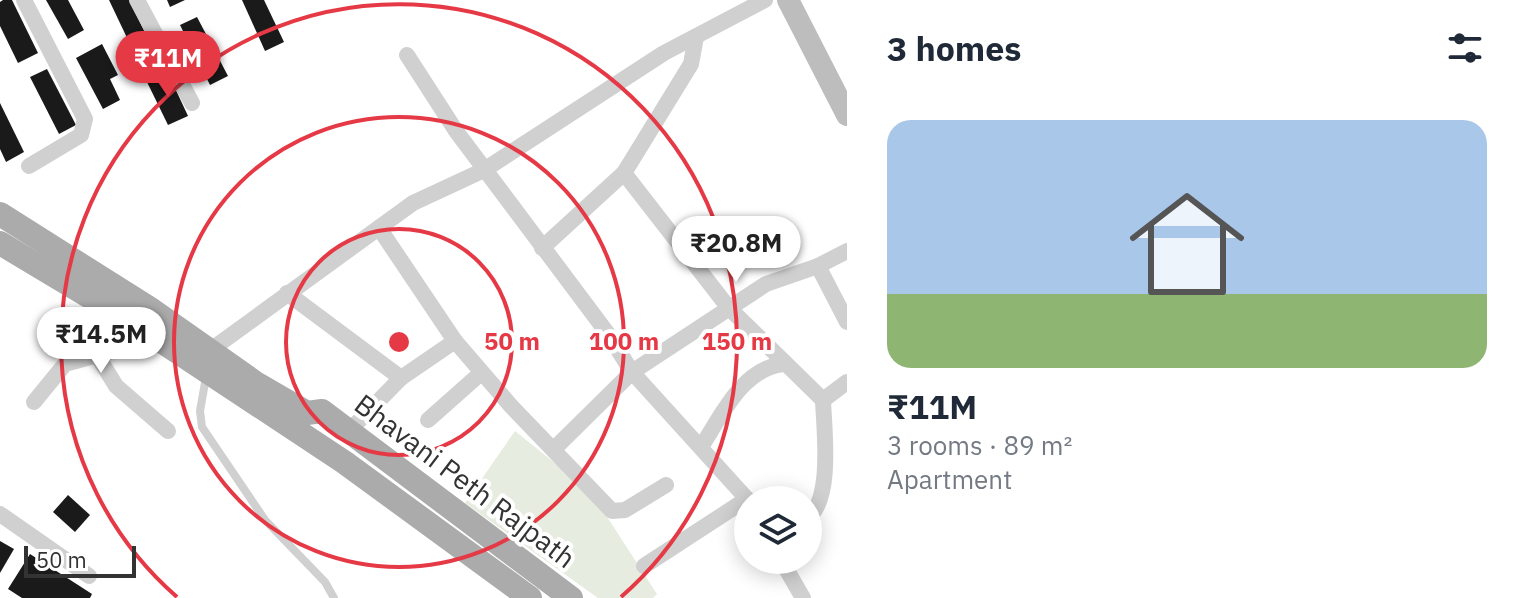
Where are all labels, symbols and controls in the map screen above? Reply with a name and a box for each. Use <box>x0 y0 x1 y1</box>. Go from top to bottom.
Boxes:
text: 3 homes <box>887 26 1022 70</box>
icon: filters <box>1443 26 1487 70</box>
pin: ₹11M <box>121 31 215 99</box>
text: ₹11M <box>134 40 202 74</box>
icon: home <box>1115 172 1259 316</box>
pin: ₹20.8M <box>671 216 801 284</box>
text: ₹20.8M <box>690 225 782 259</box>
pin: ₹14.5M <box>36 307 166 375</box>
text: ₹14.5M <box>55 316 147 350</box>
text: 50 m <box>484 325 540 357</box>
text: 100 m <box>589 325 659 357</box>
text: 150 m <box>702 325 772 357</box>
centre of rings <box>385 328 413 356</box>
text: ₹11M <box>887 384 977 428</box>
street label: Bhavani Peth Rajpath <box>347 385 583 576</box>
text: 3 rooms · 89 m² <box>887 428 1072 462</box>
text: Apartment <box>887 462 1012 496</box>
map controls <box>734 486 822 574</box>
button: layers <box>734 486 822 574</box>
scale bar <box>24 542 136 578</box>
text: 50 m <box>36 545 87 574</box>

